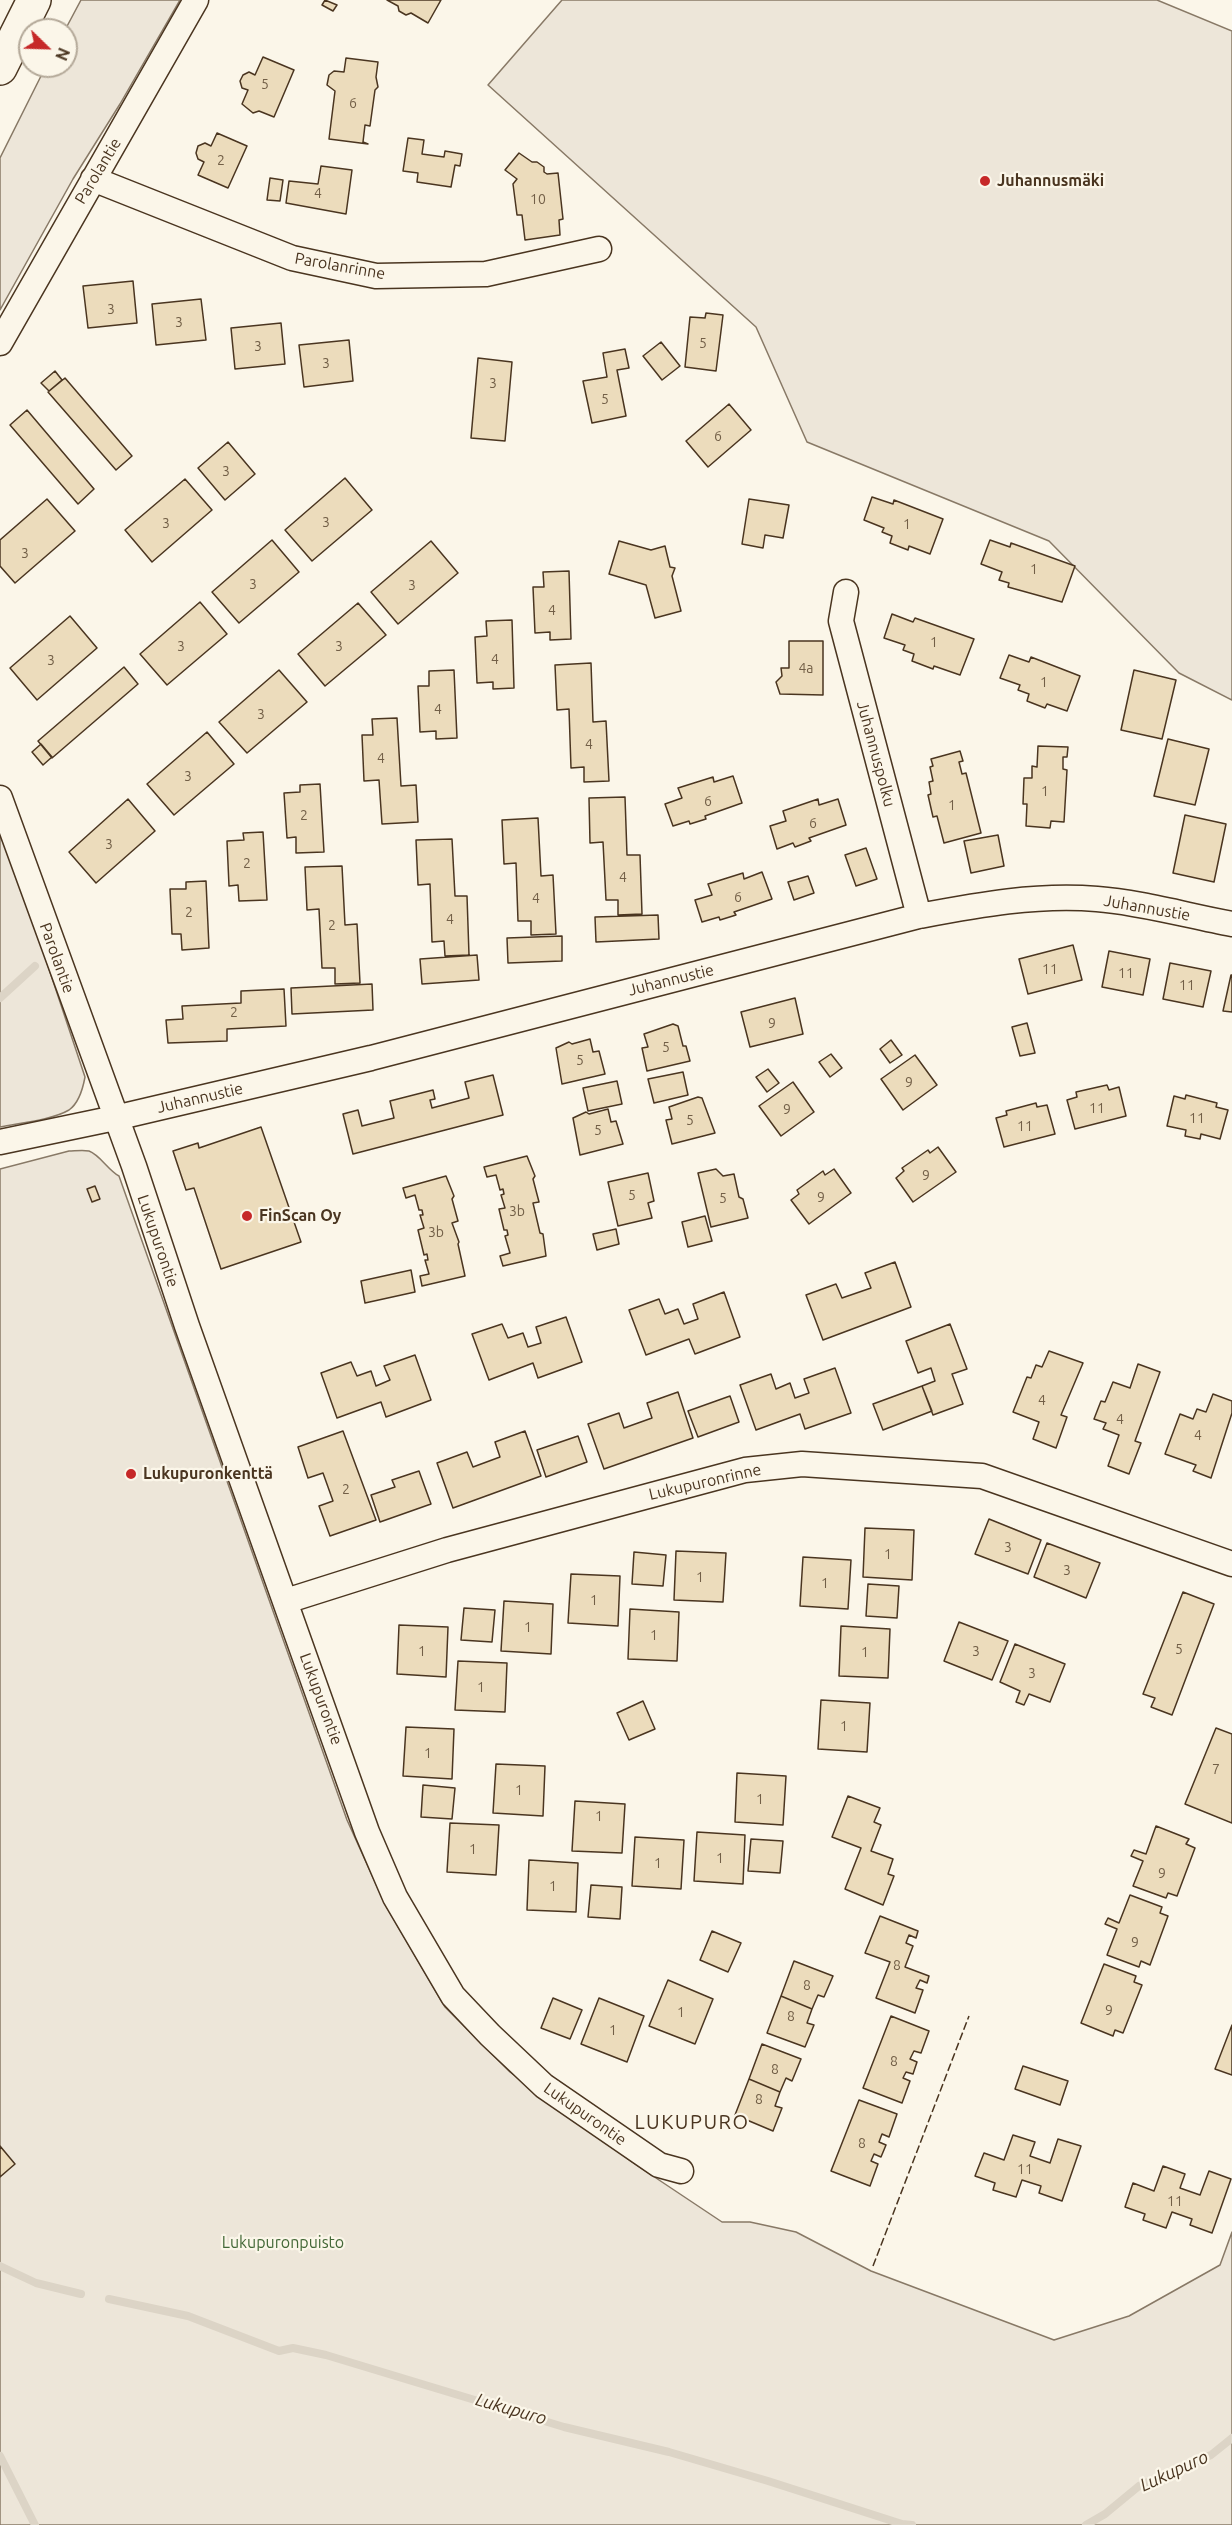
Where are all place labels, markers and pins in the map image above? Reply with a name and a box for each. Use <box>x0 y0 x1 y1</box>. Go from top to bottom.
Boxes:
place label: Juhannusmäki <box>997 171 1104 191</box>
marker: Juhannusmäki <box>978 174 992 188</box>
place label: FinScan Oy <box>259 1206 341 1226</box>
marker: FinScan Oy <box>240 1209 254 1223</box>
place label: Lukupuronkenttä <box>143 1464 273 1484</box>
marker: Lukupuronkenttä <box>124 1467 138 1481</box>

